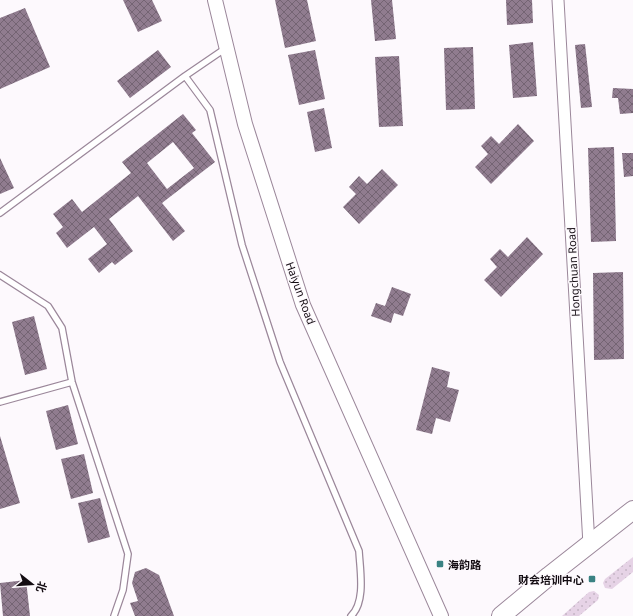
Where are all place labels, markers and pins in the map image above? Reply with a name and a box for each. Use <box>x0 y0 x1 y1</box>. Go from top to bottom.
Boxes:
place label: 海韵路 <box>448 557 482 572</box>
marker: 海韵路 <box>435 559 445 569</box>
place label: 财会培训中心 <box>518 572 584 587</box>
marker: 财会培训中心 <box>587 574 597 584</box>

